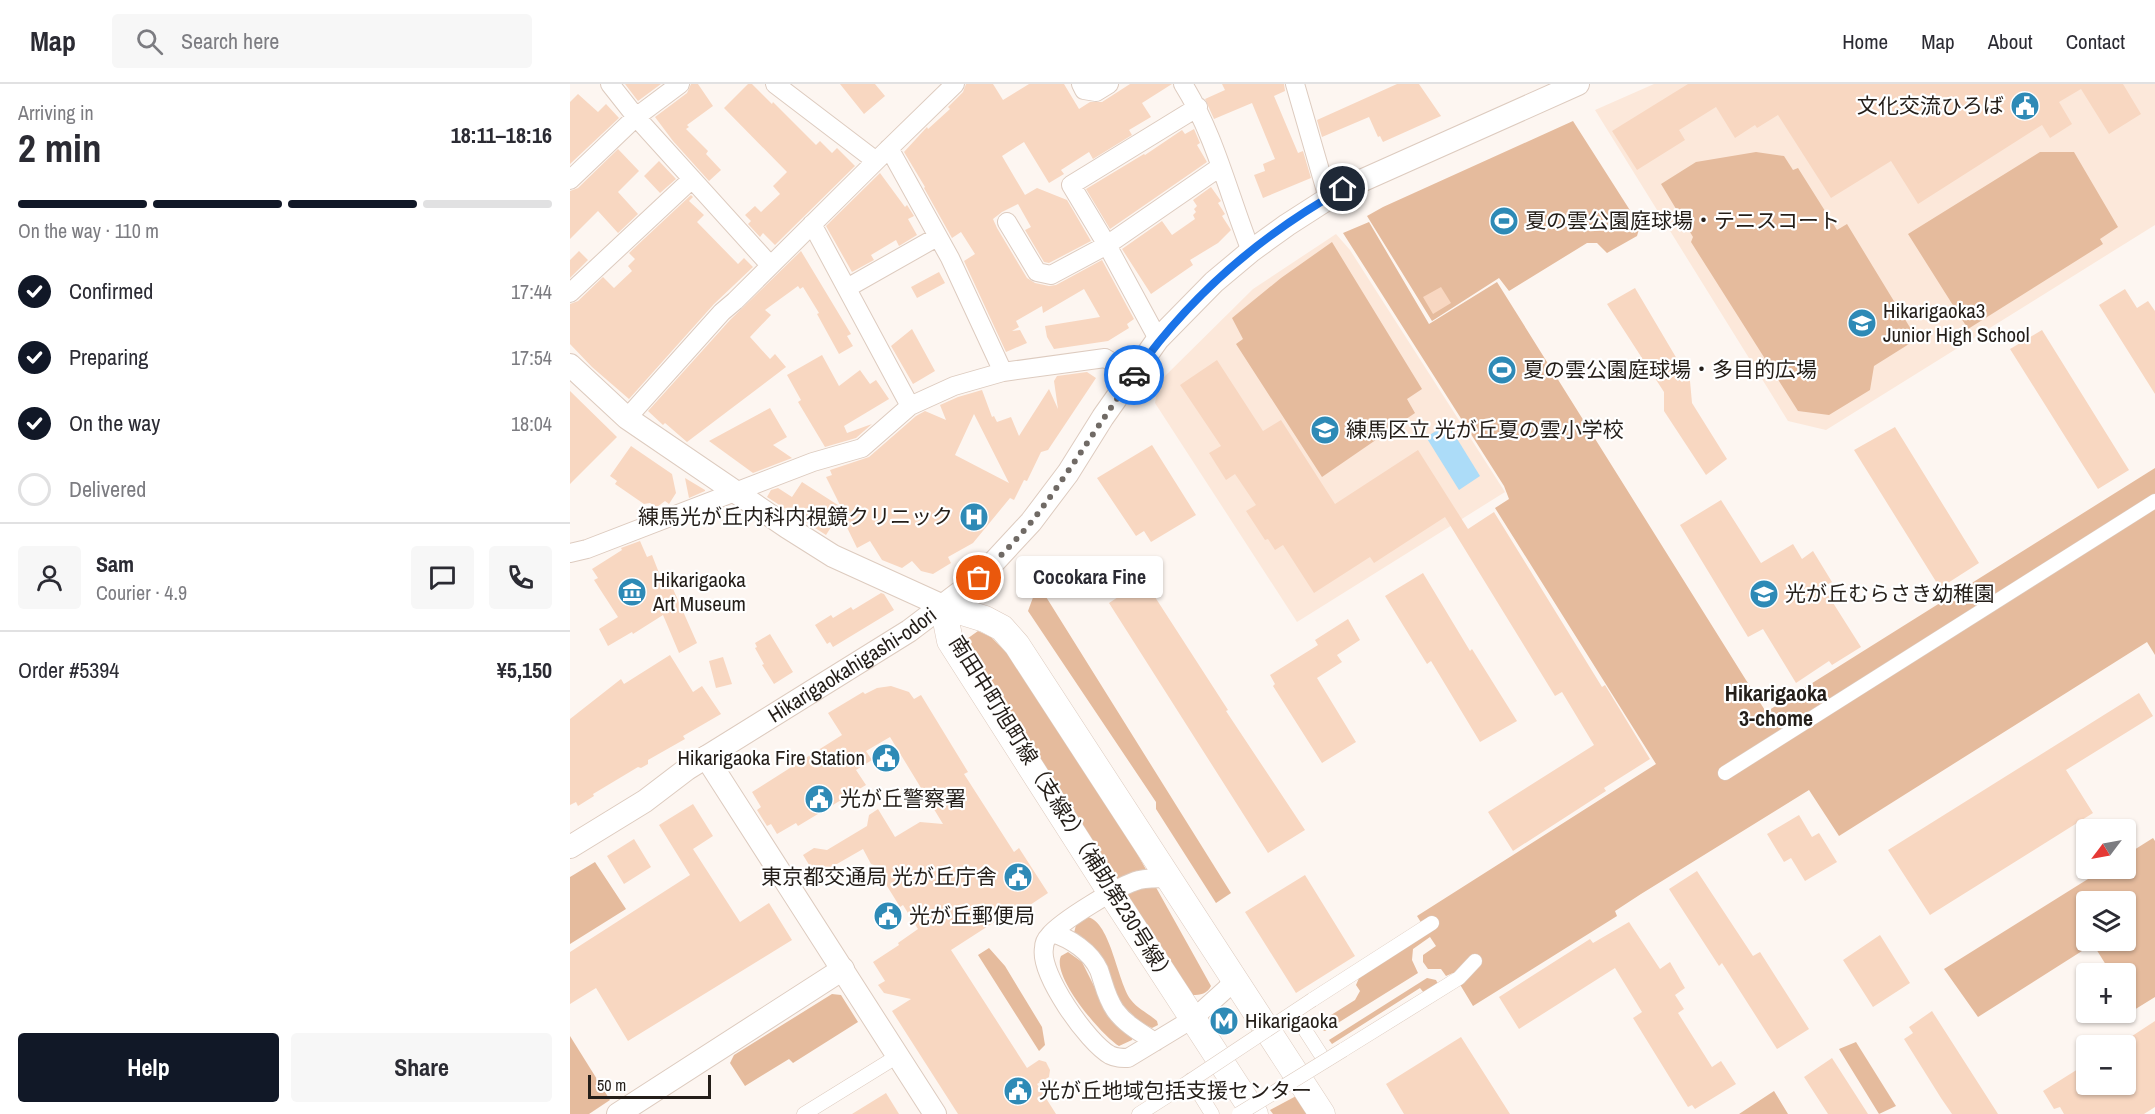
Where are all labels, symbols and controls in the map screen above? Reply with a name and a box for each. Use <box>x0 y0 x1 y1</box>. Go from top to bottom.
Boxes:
search box <box>112 14 532 68</box>
text: Map <box>30 22 76 60</box>
icon: search <box>133 25 166 58</box>
text: Search here <box>181 26 279 56</box>
text: Home <box>1842 27 1888 56</box>
text: Map <box>1921 27 1955 56</box>
text: About <box>1988 27 2033 56</box>
text: Contact <box>2066 27 2125 56</box>
public building icon: 文化交流ひろば <box>2009 90 2041 122</box>
place label: 文化交流ひろば <box>1857 91 2004 120</box>
text: Arriving in <box>18 99 94 126</box>
text: 18:11–18:16 <box>451 120 552 150</box>
text: 2 min <box>18 122 102 174</box>
pin <box>1317 163 1368 214</box>
icon: home <box>1326 172 1359 205</box>
sports icon: 夏の雲公園庭球場・テニスコート <box>1488 205 1520 237</box>
place label: 夏の雲公園庭球場・テニスコート <box>1525 206 1840 235</box>
text: On the way · 110 m <box>18 217 159 244</box>
icon: check <box>18 275 51 308</box>
text: Confirmed <box>69 276 153 306</box>
text: 17:44 <box>511 278 552 305</box>
place label: Hikarigaoka3 Junior High School <box>1883 296 2029 349</box>
school or university icon: Hikarigaoka3 Junior High School <box>1846 307 1878 339</box>
icon: check <box>18 341 51 374</box>
text: Preparing <box>69 342 148 372</box>
text: 17:54 <box>511 344 552 371</box>
courier <box>1104 345 1164 405</box>
sports icon: 夏の雲公園庭球場・多目的広場 <box>1486 354 1518 386</box>
place label: 夏の雲公園庭球場・多目的広場 <box>1523 355 1817 384</box>
icon: car <box>1118 359 1151 392</box>
icon: check <box>18 407 51 440</box>
text: On the way <box>69 408 160 438</box>
text: 18:04 <box>511 410 552 437</box>
school or university icon: 練馬区立 光が丘夏の雲小学校 <box>1309 414 1341 446</box>
place label: 練馬区立 光が丘夏の雲小学校 <box>1346 415 1624 444</box>
text: Delivered <box>69 474 146 504</box>
hospital icon: 練馬光が丘内科内視鏡クリニック <box>958 501 990 533</box>
place label: 練馬光が丘内科内視鏡クリニック <box>638 502 953 531</box>
button: person <box>18 546 81 609</box>
button: chat <box>411 546 474 609</box>
button: phone <box>489 546 552 609</box>
text: Sam <box>96 549 134 579</box>
pin <box>953 552 1004 603</box>
callout: Cocokara Fine <box>1015 557 1162 599</box>
icon: bag <box>962 561 995 594</box>
text: Cocokara Fine <box>1033 563 1146 590</box>
place label: Hikarigaoka Art Museum <box>652 565 746 618</box>
museum icon: Hikarigaoka Art Museum <box>616 576 648 608</box>
school or university icon: 光が丘むらさき幼稚園 <box>1748 578 1780 610</box>
text: Courier · 4.9 <box>96 579 187 606</box>
place label: 光が丘むらさき幼稚園 <box>1785 579 1995 608</box>
street label: Hikarigaokahigashi-odori <box>762 600 942 729</box>
street label: 南田中町旭町線（支線2）（補助第230号線） <box>943 630 1182 989</box>
text: Order #5394 <box>18 655 119 685</box>
text: ¥5,150 <box>497 655 552 685</box>
district label: Hikarigaoka 3-chome <box>1725 678 1827 733</box>
public building icon: Hikarigaoka Fire Station <box>870 742 902 774</box>
place label: Hikarigaoka Fire Station <box>677 743 865 772</box>
public building icon: 光が丘警察署 <box>803 783 835 815</box>
place label: 光が丘警察署 <box>840 784 966 813</box>
north arrow <box>2076 819 2136 879</box>
map controls <box>2076 819 2136 1095</box>
public building icon: 東京都交通局 光が丘庁舎 <box>1002 861 1034 893</box>
place label: 東京都交通局 光が丘庁舎 <box>761 862 997 891</box>
button: layers <box>2076 891 2136 951</box>
public building icon: 光が丘郵便局 <box>872 900 904 932</box>
place label: 光が丘郵便局 <box>909 901 1035 930</box>
button: + <box>2076 963 2136 1023</box>
metro station icon: Hikarigaoka <box>1208 1005 1240 1037</box>
place label: Hikarigaoka <box>1245 1006 1338 1035</box>
button: Help <box>18 1033 279 1102</box>
button: Share <box>291 1033 552 1102</box>
button: − <box>2076 1035 2136 1095</box>
scale bar <box>588 1072 711 1100</box>
text: 50 m <box>597 1074 626 1096</box>
public building icon: 光が丘地域包括支援センター <box>1002 1075 1034 1107</box>
place label: 光が丘地域包括支援センター <box>1039 1076 1312 1105</box>

